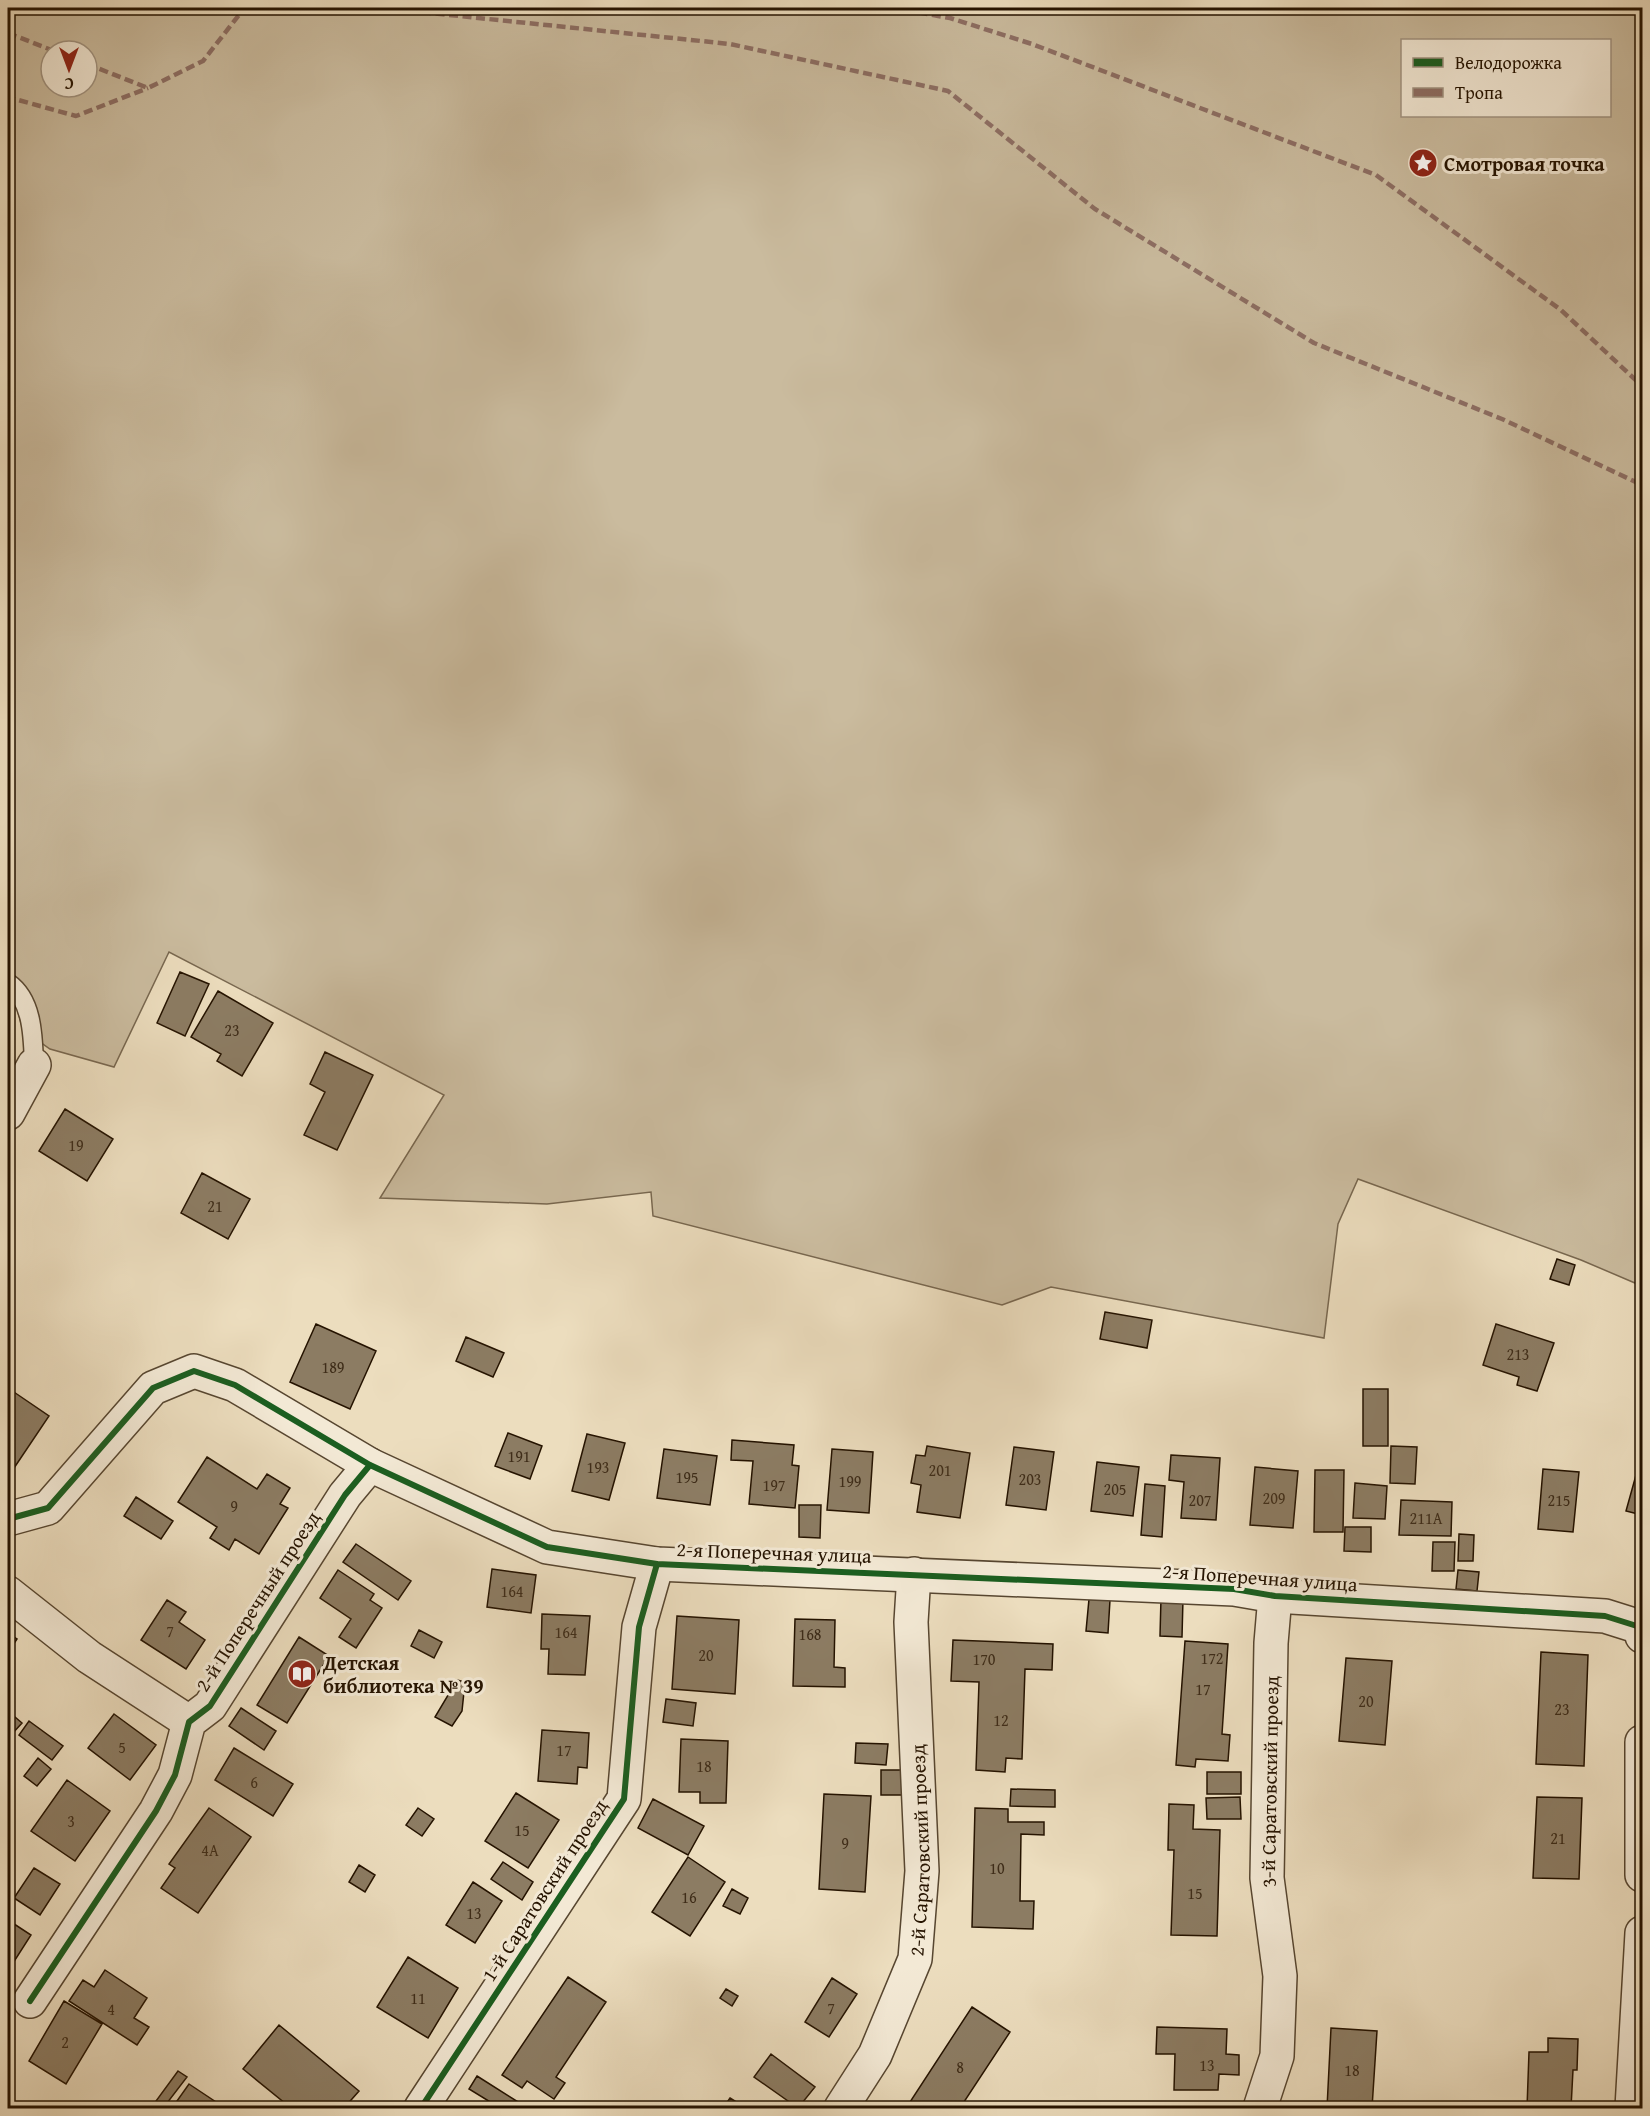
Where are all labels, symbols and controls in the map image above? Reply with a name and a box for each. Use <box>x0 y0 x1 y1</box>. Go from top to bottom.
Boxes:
north arrow <box>39 39 99 99</box>
legend <box>1401 39 1611 117</box>
text: Велодорожка <box>1455 49 1562 76</box>
text: С <box>64 72 74 96</box>
text: Тропа <box>1455 79 1503 106</box>
place icon: Смотровая точка <box>1407 147 1439 179</box>
place label: Смотровая точка <box>1444 149 1605 178</box>
house number: 23 <box>224 1018 240 1042</box>
house number: 19 <box>68 1133 84 1157</box>
house number: 21 <box>207 1194 223 1218</box>
house number: 213 <box>1506 1342 1530 1366</box>
house number: 189 <box>321 1355 345 1379</box>
house number: 191 <box>507 1444 531 1468</box>
house number: 193 <box>586 1455 610 1479</box>
house number: 201 <box>928 1458 952 1482</box>
house number: 195 <box>675 1465 699 1489</box>
house number: 203 <box>1018 1467 1042 1491</box>
house number: 199 <box>838 1469 862 1493</box>
house number: 197 <box>762 1473 786 1497</box>
house number: 205 <box>1103 1477 1127 1501</box>
house number: 209 <box>1262 1486 1286 1510</box>
house number: 207 <box>1188 1488 1212 1512</box>
house number: 215 <box>1547 1488 1571 1512</box>
house number: 9 <box>230 1494 238 1518</box>
street label: 2-й Поперечный проезд <box>188 1505 327 1697</box>
house number: 211А <box>1410 1506 1443 1530</box>
street label: 2-я Поперечная улица <box>676 1534 873 1570</box>
street label: 2-я Поперечная улица <box>1162 1556 1359 1598</box>
house number: 164 <box>500 1579 524 1603</box>
house number: 7 <box>166 1619 174 1643</box>
house number: 164 <box>554 1620 578 1644</box>
house number: 168 <box>798 1622 822 1646</box>
house number: 20 <box>698 1643 714 1667</box>
house number: 172 <box>1200 1646 1224 1670</box>
house number: 170 <box>972 1647 996 1671</box>
place label: Детская библиотека № 39 <box>322 1648 484 1700</box>
library icon: Детская библиотека № 39 <box>286 1658 318 1690</box>
street label: 3-й Саратовский проезд <box>1253 1675 1285 1889</box>
house number: 17 <box>1195 1677 1211 1701</box>
house number: 20 <box>1358 1689 1374 1713</box>
house number: 23 <box>1554 1697 1570 1721</box>
house number: 12 <box>993 1708 1009 1732</box>
house number: 5 <box>118 1735 126 1759</box>
house number: 17 <box>556 1738 572 1762</box>
street label: 2-й Саратовский проезд <box>901 1744 937 1957</box>
house number: 18 <box>696 1754 712 1778</box>
house number: 6 <box>250 1770 258 1794</box>
street label: 1-й Саратовский проезд <box>474 1793 614 1987</box>
house number: 3 <box>67 1809 75 1833</box>
house number: 15 <box>514 1818 530 1842</box>
house number: 21 <box>1550 1826 1566 1850</box>
house number: 9 <box>841 1831 849 1855</box>
house number: 4А <box>201 1838 219 1862</box>
house number: 10 <box>989 1856 1005 1880</box>
house number: 15 <box>1187 1881 1203 1905</box>
house number: 16 <box>681 1885 697 1909</box>
house number: 13 <box>466 1901 482 1925</box>
house number: 11 <box>410 1986 426 2010</box>
house number: 7 <box>827 1996 835 2020</box>
house number: 4 <box>107 1997 115 2021</box>
house number: 2 <box>61 2030 69 2054</box>
house number: 13 <box>1199 2053 1215 2077</box>
house number: 8 <box>956 2055 964 2079</box>
house number: 18 <box>1344 2058 1360 2082</box>

